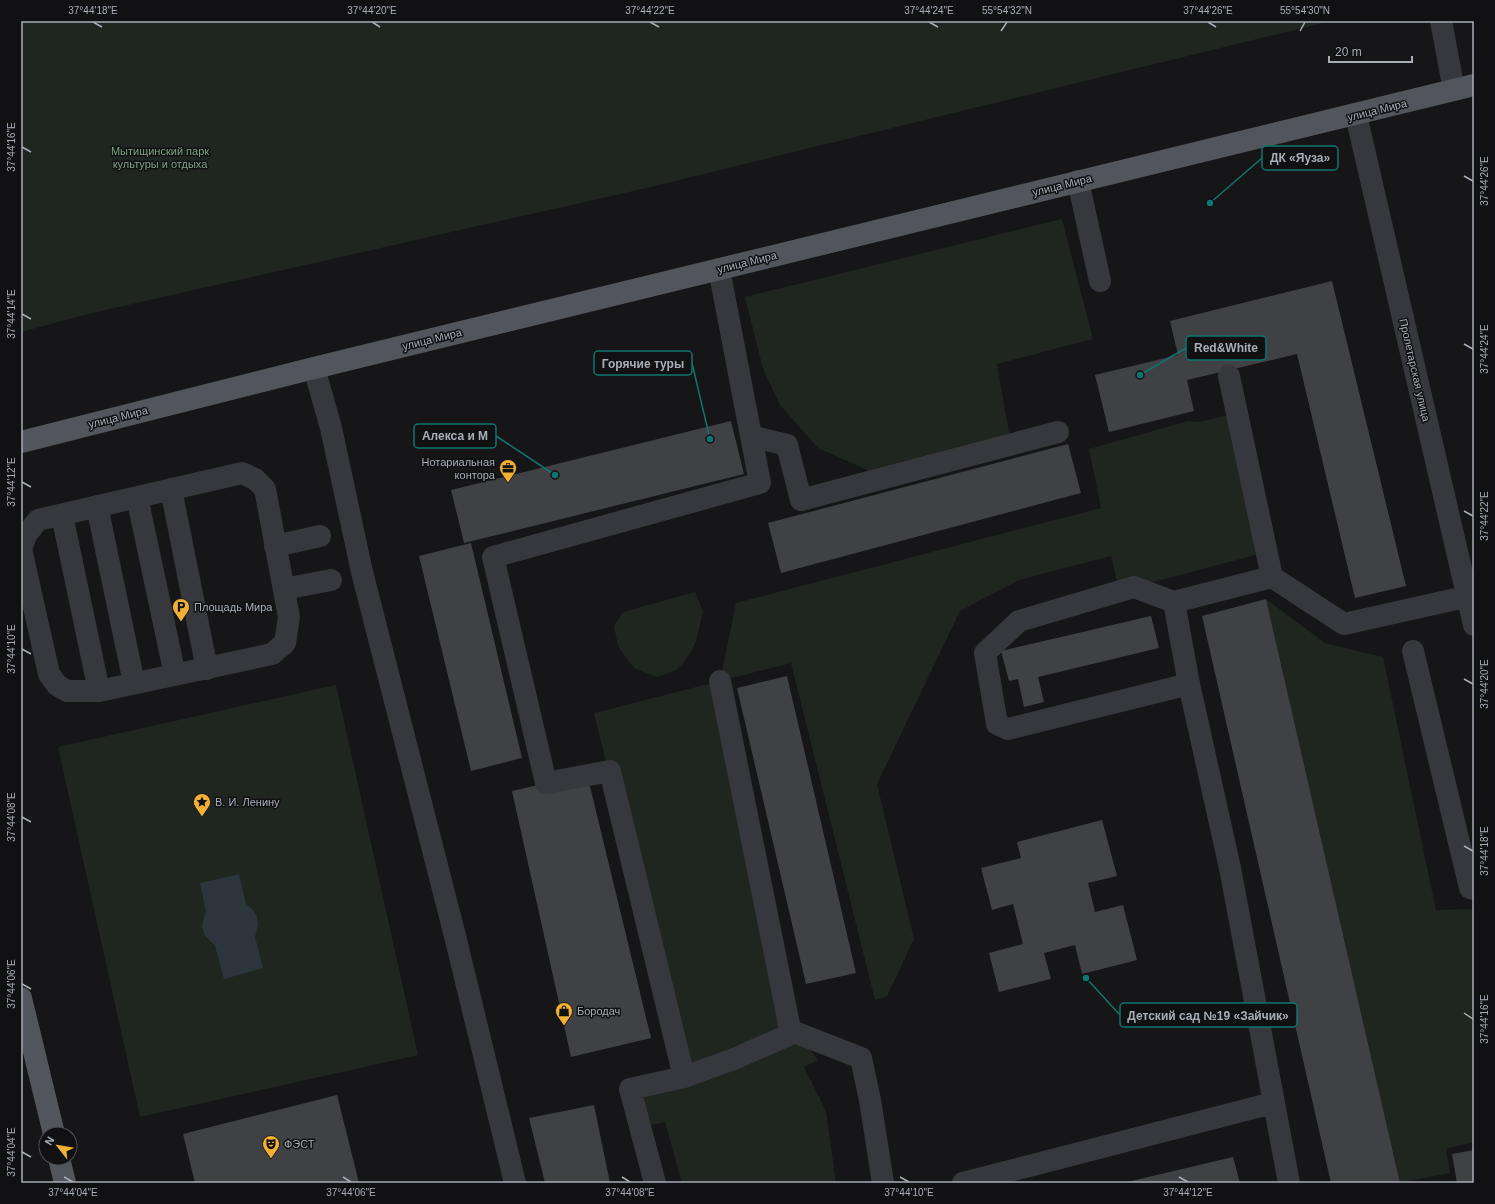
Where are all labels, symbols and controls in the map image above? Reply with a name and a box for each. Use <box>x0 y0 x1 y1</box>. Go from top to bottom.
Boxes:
text: 37°44'18"E <box>68 5 118 16</box>
text: 37°44'20"E <box>347 5 397 16</box>
text: 37°44'22"E <box>625 5 675 16</box>
text: 37°44'24"E <box>904 5 954 16</box>
text: 55°54'32"N <box>982 5 1032 16</box>
text: 37°44'26"E <box>1183 5 1233 16</box>
text: 55°54'30"N <box>1280 5 1330 16</box>
scale bar <box>1329 38 1412 64</box>
text: 20 m <box>1335 45 1362 59</box>
street label: улица Мира <box>1346 97 1409 123</box>
text: 37°44'16"E <box>6 122 17 172</box>
park label: Мытищинский парк культуры и отдыха <box>111 145 209 170</box>
callout: ДК «Яуза» <box>1262 146 1338 170</box>
text: ДК «Яуза» <box>1270 151 1330 165</box>
text: 37°44'26"E <box>1479 156 1490 206</box>
street label: улица Мира <box>1031 172 1094 198</box>
street label: улица Мира <box>716 249 779 275</box>
text: 37°44'14"E <box>6 289 17 339</box>
street label: Пролетарская улица <box>1397 317 1433 423</box>
text: 37°44'24"E <box>1479 324 1490 374</box>
street label: улица Мира <box>401 326 464 352</box>
callout: Red&White <box>1186 336 1266 360</box>
text: Red&White <box>1194 341 1258 355</box>
callout: Горячие туры <box>594 351 692 375</box>
text: Горячие туры <box>602 357 684 371</box>
street label: улица Мира <box>87 404 150 430</box>
callout: Алекса и М <box>414 424 496 448</box>
text: Алекса и М <box>422 429 488 443</box>
place label: Нотариальная контора <box>421 456 496 481</box>
text: 37°44'12"E <box>6 457 17 507</box>
office icon: Нотариальная контора <box>498 458 518 483</box>
text: 37°44'22"E <box>1479 491 1490 541</box>
parking icon: Площадь Мира <box>171 597 191 622</box>
place label: Площадь Мира <box>194 601 273 613</box>
text: 37°44'10"E <box>6 624 17 674</box>
text: 37°44'20"E <box>1479 659 1490 709</box>
text: 37°44'08"E <box>6 792 17 842</box>
place icon: В. И. Ленину <box>192 792 212 817</box>
place label: В. И. Ленину <box>215 796 280 808</box>
text: 37°44'18"E <box>1479 826 1490 876</box>
text: 37°44'06"E <box>6 959 17 1009</box>
text: 37°44'16"E <box>1479 994 1490 1044</box>
shop icon: Бородач <box>554 1001 574 1026</box>
callout: Детский сад №19 «Зайчик» <box>1120 1003 1297 1027</box>
place label: Бородач <box>577 1005 620 1017</box>
text: Детский сад №19 «Зайчик» <box>1127 1009 1289 1023</box>
north arrow <box>38 1126 78 1166</box>
text: 37°44'04"E <box>6 1127 17 1177</box>
text: N <box>42 1134 57 1147</box>
theatre icon: ФЭСТ <box>261 1134 281 1159</box>
place label: ФЭСТ <box>284 1138 315 1150</box>
text: 37°44'04"E <box>48 1187 98 1198</box>
text: 37°44'06"E <box>326 1187 376 1198</box>
text: 37°44'08"E <box>605 1187 655 1198</box>
text: 37°44'10"E <box>884 1187 934 1198</box>
text: 37°44'12"E <box>1163 1187 1213 1198</box>

